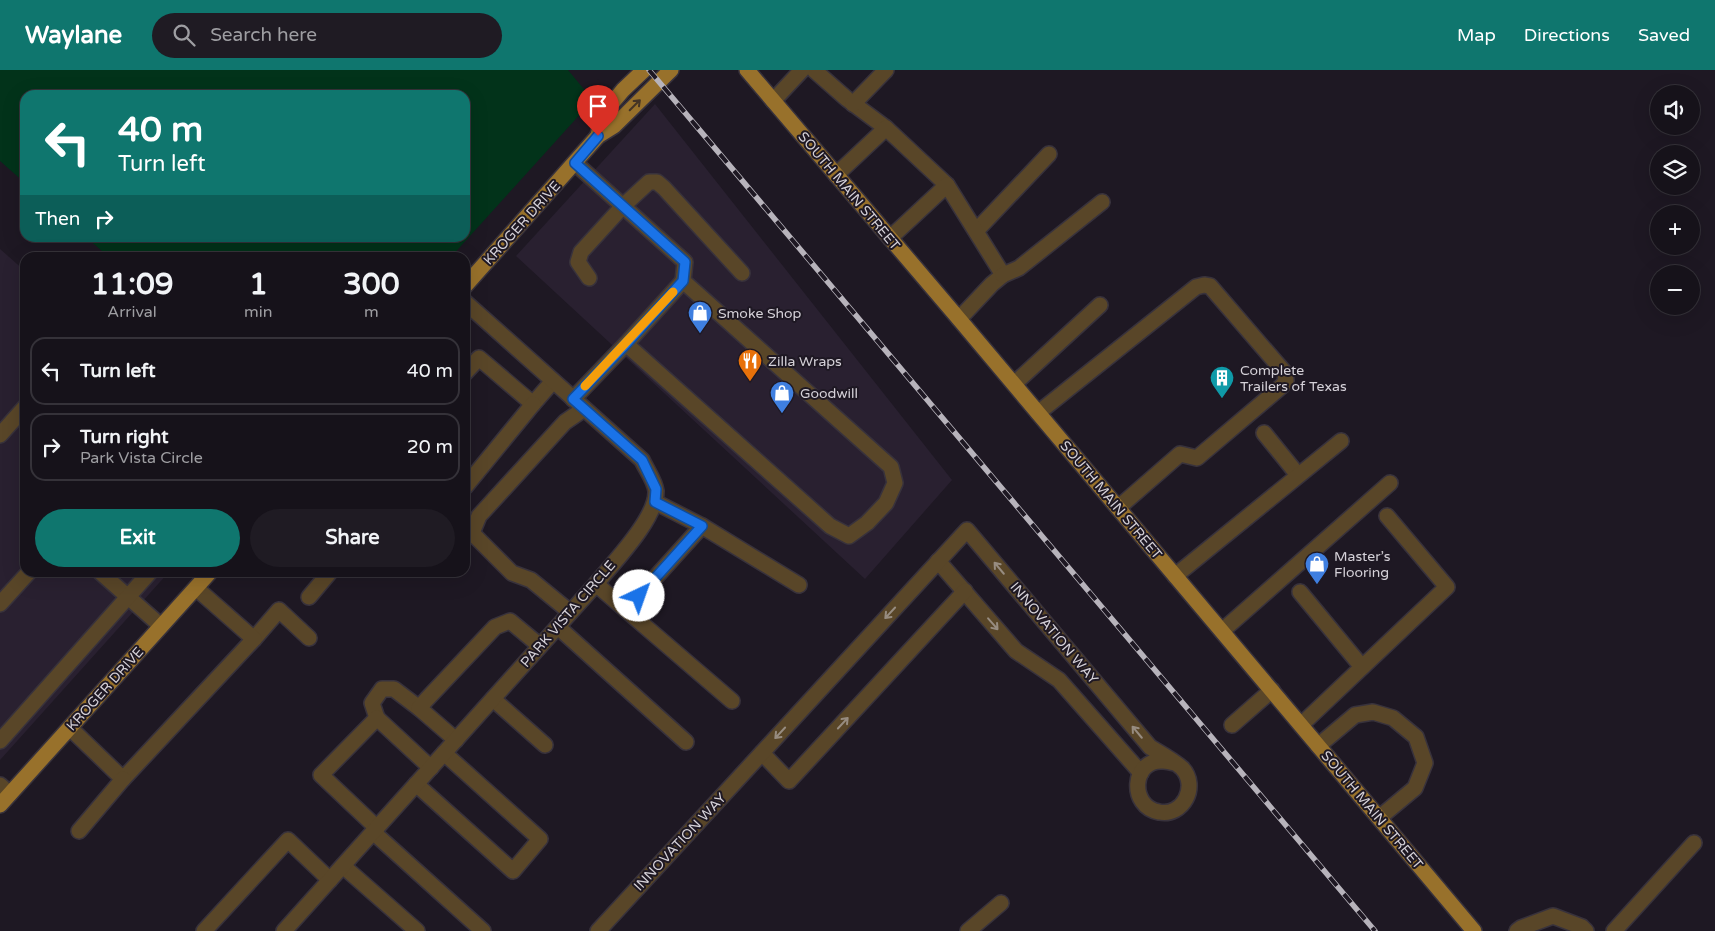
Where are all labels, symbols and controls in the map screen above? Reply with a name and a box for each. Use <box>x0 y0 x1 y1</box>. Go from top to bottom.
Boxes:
search box <box>152 13 502 58</box>
text: Waylane <box>25 21 122 50</box>
icon: search <box>170 21 198 49</box>
text: Search here <box>210 24 317 46</box>
text: Map <box>1457 24 1496 46</box>
text: Directions <box>1524 24 1610 46</box>
text: Saved <box>1638 24 1690 46</box>
pin <box>577 85 619 136</box>
map controls <box>1650 85 1700 315</box>
button: sound <box>1650 85 1700 135</box>
icon: arrive <box>584 92 612 120</box>
one-way arrow <box>629 99 641 111</box>
text: 40 m <box>118 109 203 151</box>
icon: left <box>35 110 100 175</box>
street label: SOUTH MAIN STREET <box>795 128 904 254</box>
button: layers <box>1650 145 1700 195</box>
text: Turn left <box>118 151 206 177</box>
street label: KROGER DRIVE <box>480 178 564 268</box>
icon: right <box>90 205 118 233</box>
button: + <box>1650 205 1700 255</box>
text: Then <box>35 208 80 230</box>
button: − <box>1650 265 1700 315</box>
text: 11:09 <box>90 266 174 303</box>
text: 1 <box>249 266 268 303</box>
text: 300 <box>343 266 400 303</box>
shop icon: Smoke Shop <box>687 300 713 334</box>
text: Arrival <box>107 302 157 322</box>
text: min <box>244 302 273 322</box>
text: m <box>364 302 379 322</box>
place label: Smoke Shop <box>718 305 801 322</box>
restaurant icon: Zilla Wraps <box>737 348 763 382</box>
place label: Zilla Wraps <box>768 353 842 370</box>
icon: left <box>37 357 65 385</box>
text: Turn left <box>80 360 156 382</box>
text: 40 m <box>407 360 453 382</box>
place label: Complete Trailers of Texas <box>1240 362 1347 395</box>
building icon: Complete Trailers of Texas <box>1209 365 1235 399</box>
shop icon: Goodwill <box>769 380 795 414</box>
place label: Goodwill <box>800 385 858 402</box>
text: Turn right <box>80 426 168 448</box>
icon: right <box>37 433 65 461</box>
text: 20 m <box>407 436 453 458</box>
street label: SOUTH MAIN STREET <box>1057 437 1166 563</box>
text: Park Vista Circle <box>80 448 203 468</box>
button: Exit <box>35 509 240 567</box>
button: Share <box>250 509 455 567</box>
place label: Master’s Flooring <box>1334 548 1391 581</box>
shop icon: Master’s Flooring <box>1304 551 1330 585</box>
street label: PARK VISTA CIRCLE <box>517 557 619 671</box>
one-way arrow <box>993 561 1004 574</box>
position arrow <box>612 569 664 621</box>
street label: INNOVATION WAY <box>1006 579 1102 687</box>
one-way arrow <box>884 607 896 619</box>
one-way arrow <box>987 617 998 630</box>
street label: KROGER DRIVE <box>63 644 147 734</box>
one-way arrow <box>837 717 849 730</box>
one-way arrow <box>774 726 786 739</box>
one-way arrow <box>1132 726 1143 739</box>
street label: SOUTH MAIN STREET <box>1318 747 1427 873</box>
street label: INNOVATION WAY <box>630 789 730 895</box>

